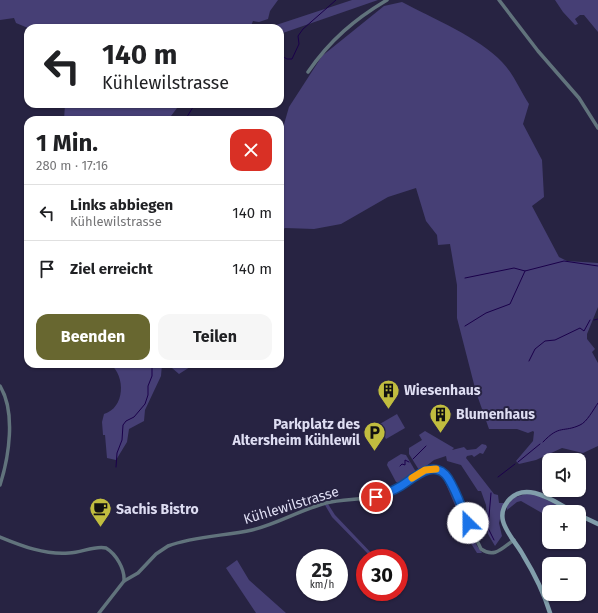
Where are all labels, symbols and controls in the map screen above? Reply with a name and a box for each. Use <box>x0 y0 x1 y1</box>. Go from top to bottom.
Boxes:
text: 140 m <box>102 38 178 71</box>
icon: left <box>36 40 88 92</box>
text: Kühlewilstrasse <box>102 72 229 94</box>
text: 1 Min. <box>36 129 98 157</box>
button: close <box>230 129 272 171</box>
text: 280 m · 17:16 <box>36 158 108 173</box>
text: Links abbiegen <box>70 196 173 214</box>
icon: left <box>36 202 58 224</box>
text: 140 m <box>232 204 272 222</box>
text: Kühlewilstrasse <box>70 214 162 229</box>
icon: arrive <box>36 258 58 280</box>
text: Ziel erreicht <box>70 260 153 278</box>
text: 140 m <box>232 260 272 278</box>
button: Beenden <box>36 314 150 360</box>
button: Teilen <box>158 314 272 360</box>
building icon: Wiesenhaus <box>376 377 402 410</box>
place label: Wiesenhaus <box>404 382 481 399</box>
building icon: Blumenhaus <box>427 401 453 434</box>
place label: Blumenhaus <box>456 406 535 423</box>
place label: Parkplatz des Altersheim Kühlewil <box>231 416 361 449</box>
parking icon: Parkplatz des Altersheim Kühlewil <box>362 419 388 452</box>
map controls <box>542 453 586 601</box>
button: sound <box>542 453 586 497</box>
pin <box>359 480 393 514</box>
street label: Kühlewilstrasse <box>241 483 341 528</box>
icon: arrive <box>365 486 387 508</box>
cafe icon: Sachis Bistro <box>87 496 113 529</box>
place label: Sachis Bistro <box>116 501 199 518</box>
position arrow <box>447 502 489 544</box>
button: + <box>542 505 586 549</box>
speed limit sign: 30 <box>356 549 408 601</box>
button: − <box>542 557 586 601</box>
text: 25 <box>311 558 333 582</box>
text: km/h <box>310 579 334 591</box>

